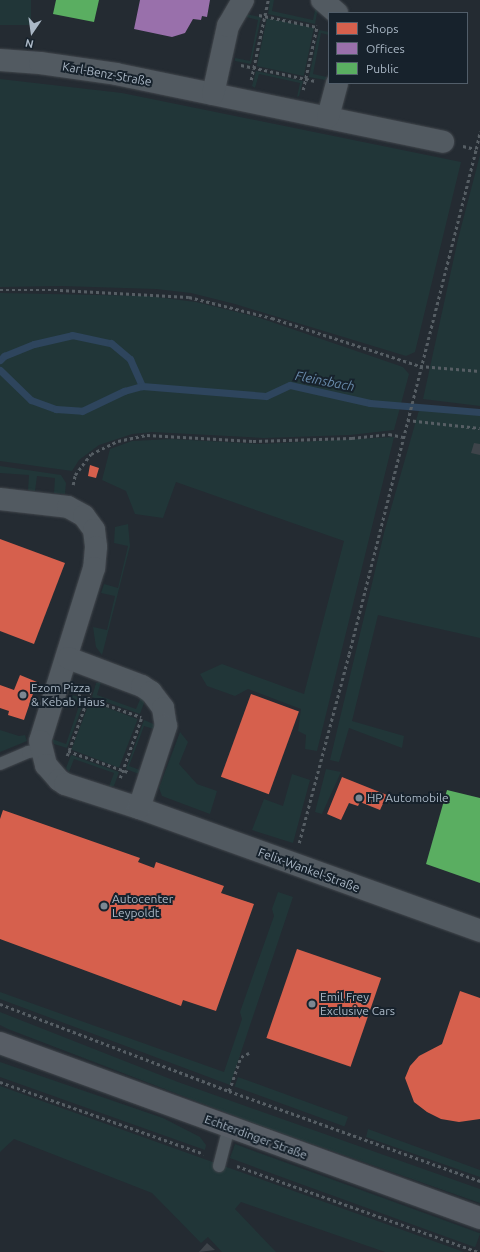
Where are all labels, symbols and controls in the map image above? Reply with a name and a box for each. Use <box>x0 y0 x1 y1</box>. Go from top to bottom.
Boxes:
north arrow <box>12 12 52 52</box>
legend <box>328 12 468 84</box>
text: Shops <box>366 22 398 35</box>
text: N <box>24 37 35 50</box>
text: Offices <box>366 42 405 55</box>
street label: Karl-Benz-Straße <box>61 59 153 89</box>
text: Public <box>366 62 399 75</box>
water label: Fleinsbach <box>294 368 356 394</box>
place label: Ezom Pizza & Kebab Haus <box>31 681 105 709</box>
marker: Ezom Pizza & Kebab Haus <box>18 690 28 700</box>
place label: HP Automobile <box>367 791 449 805</box>
marker: HP Automobile <box>354 793 364 803</box>
street label: Felix-Wankel-Straße <box>256 845 362 895</box>
place label: Autocenter Leypoldt <box>112 892 173 920</box>
marker: Autocenter Leypoldt <box>99 901 109 911</box>
place label: Emil Frey Exclusive Cars <box>320 990 395 1018</box>
marker: Emil Frey Exclusive Cars <box>307 999 317 1009</box>
street label: Echterdinger Straße <box>203 1112 309 1162</box>

